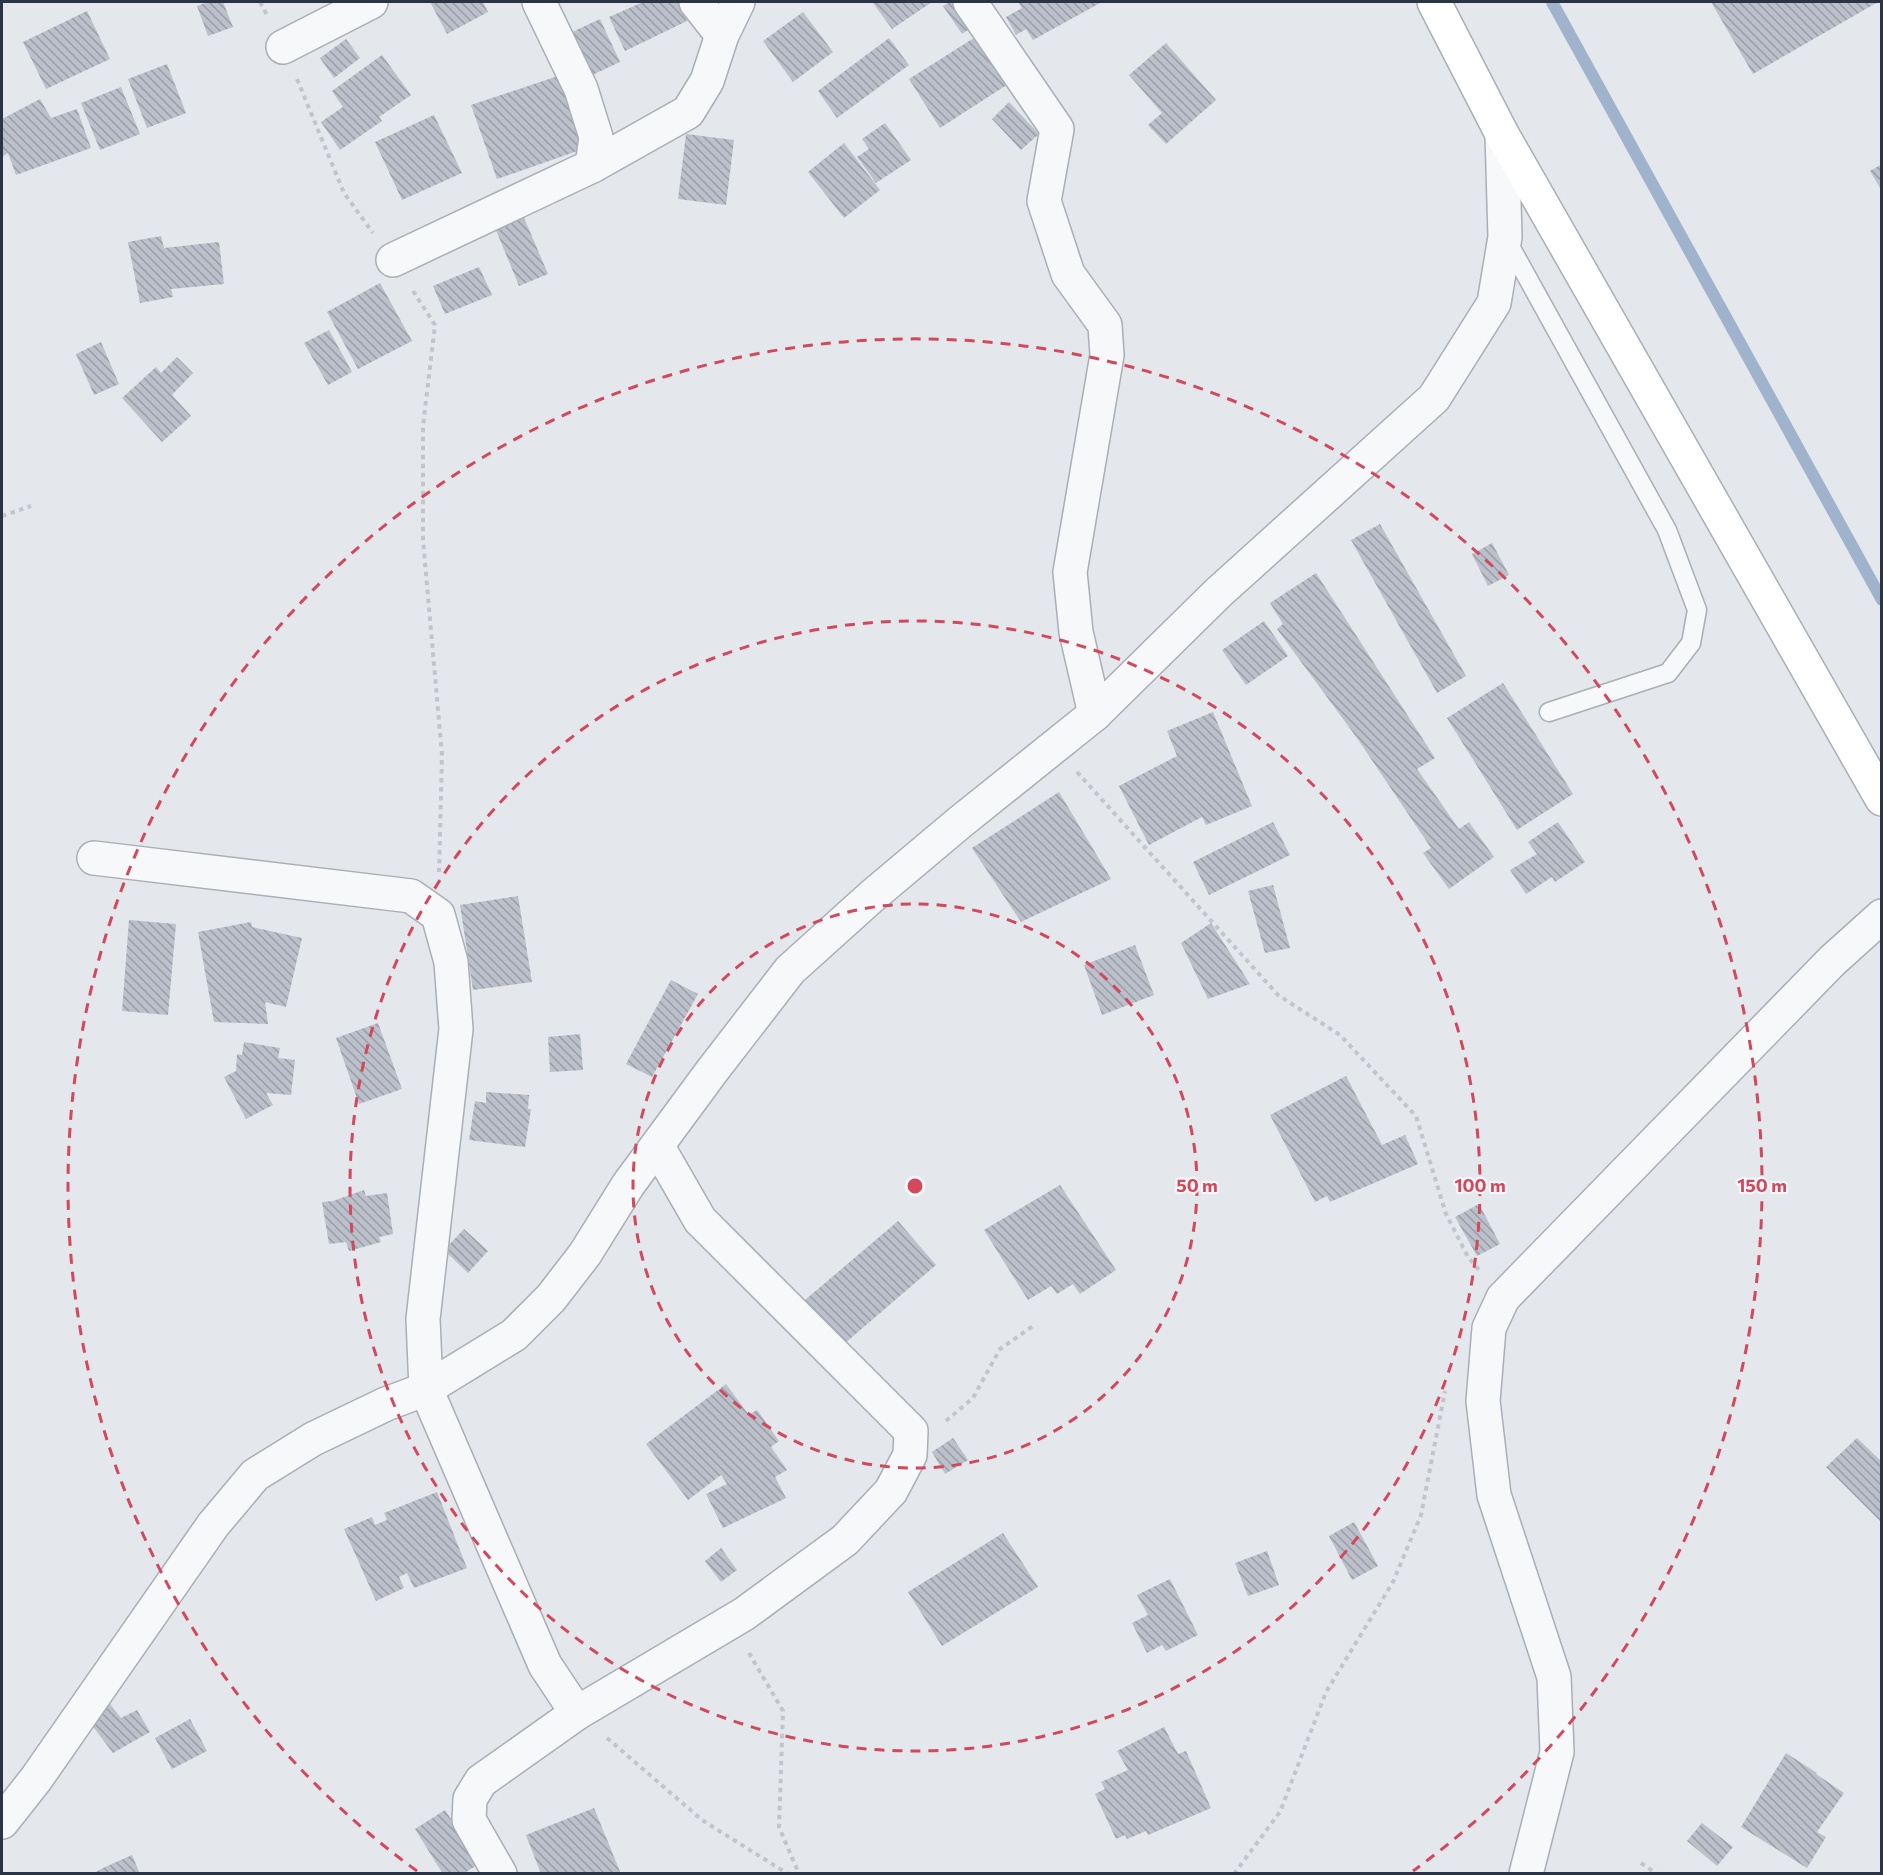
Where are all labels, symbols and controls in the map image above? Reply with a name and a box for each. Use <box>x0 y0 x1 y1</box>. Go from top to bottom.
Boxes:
text: 50 m <box>1176 1174 1218 1196</box>
text: 100 m <box>1454 1174 1506 1196</box>
text: 150 m <box>1737 1174 1787 1196</box>
centre of rings <box>905 1176 925 1196</box>

